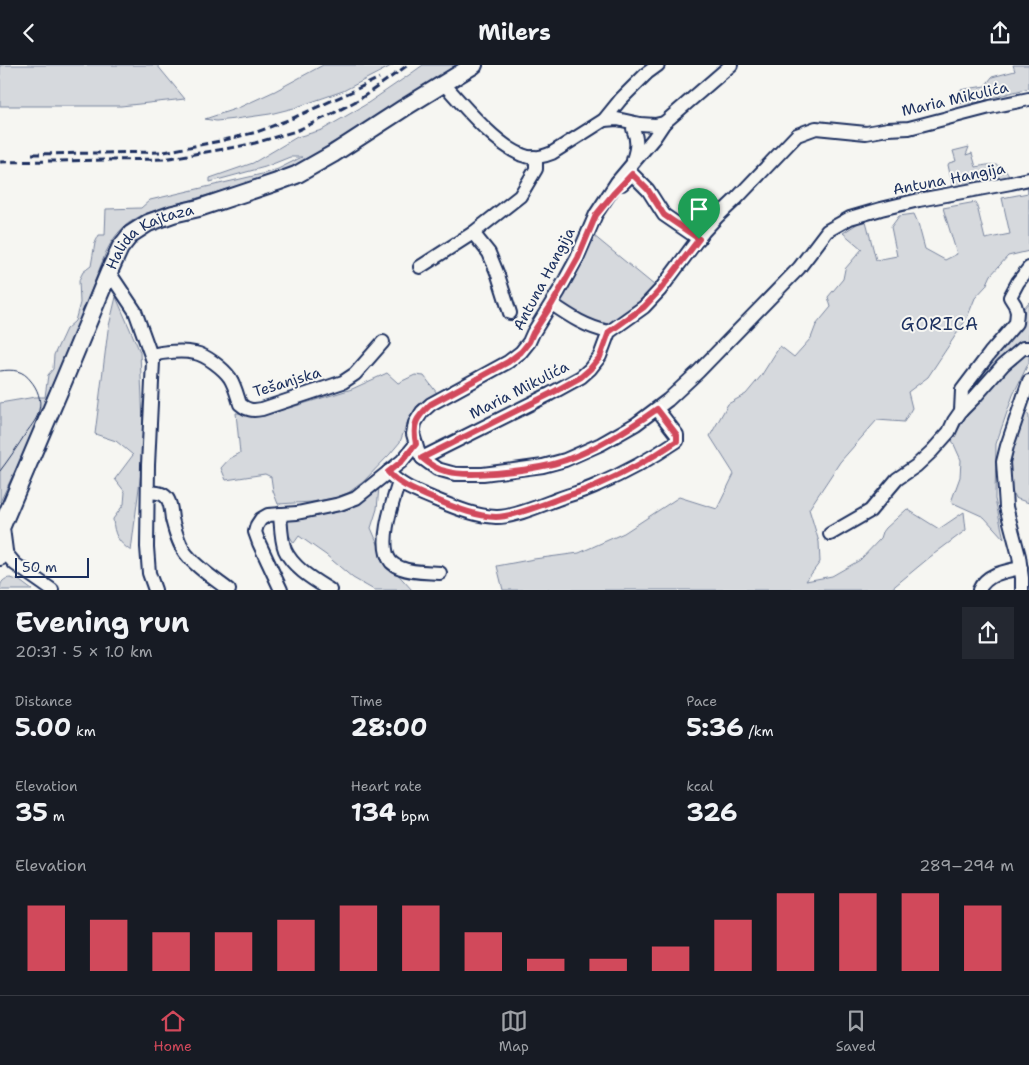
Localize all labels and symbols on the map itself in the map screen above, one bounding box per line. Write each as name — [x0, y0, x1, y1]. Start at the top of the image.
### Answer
street label: Maria Mikulića — [900, 77, 1011, 121]
street label: Antuna Hangija — [891, 158, 1007, 200]
pin — [678, 188, 720, 239]
street label: Halida Kajtaza — [101, 199, 196, 273]
street label: Antuna Hangija — [508, 223, 580, 334]
district label: GORICA — [901, 312, 979, 336]
street label: Maria Mikulića — [466, 356, 573, 424]
street label: Tešanjska — [251, 362, 324, 402]
scale bar — [15, 555, 89, 578]

